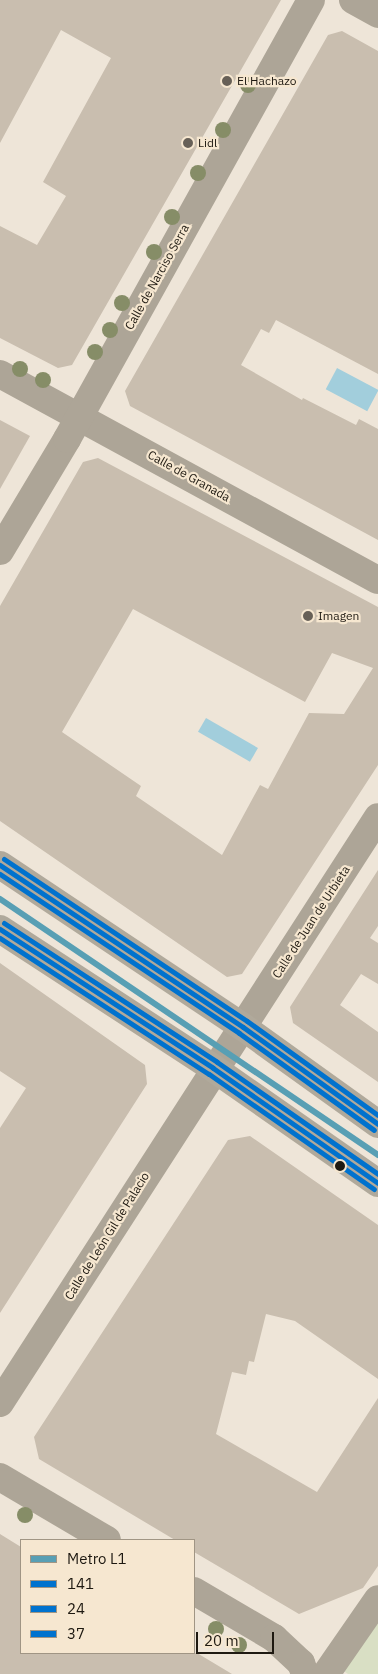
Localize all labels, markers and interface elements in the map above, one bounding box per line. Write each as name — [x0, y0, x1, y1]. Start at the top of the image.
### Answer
place label: El Hachazo — [237, 74, 296, 88]
marker: El Hachazo — [221, 75, 233, 87]
place label: Lidl — [198, 136, 217, 150]
marker: Lidl — [182, 137, 194, 149]
street label: Calle de Narciso Serra — [122, 222, 192, 332]
street label: Calle de Granada — [145, 447, 233, 505]
place label: Imagen — [318, 609, 359, 623]
marker: Imagen — [302, 610, 314, 622]
street label: Calle de Juan de Urbieta — [269, 863, 353, 981]
unlabelled marker — [335, 1161, 345, 1171]
street label: Calle de León Gil de Palacio — [62, 1170, 152, 1302]
legend — [20, 1539, 195, 1654]
text: Metro L1 — [67, 1549, 127, 1568]
text: 141 — [67, 1574, 94, 1593]
text: 24 — [67, 1599, 85, 1618]
scale bar — [198, 1622, 276, 1654]
text: 37 — [67, 1624, 85, 1643]
text: 20 m — [204, 1631, 239, 1650]

